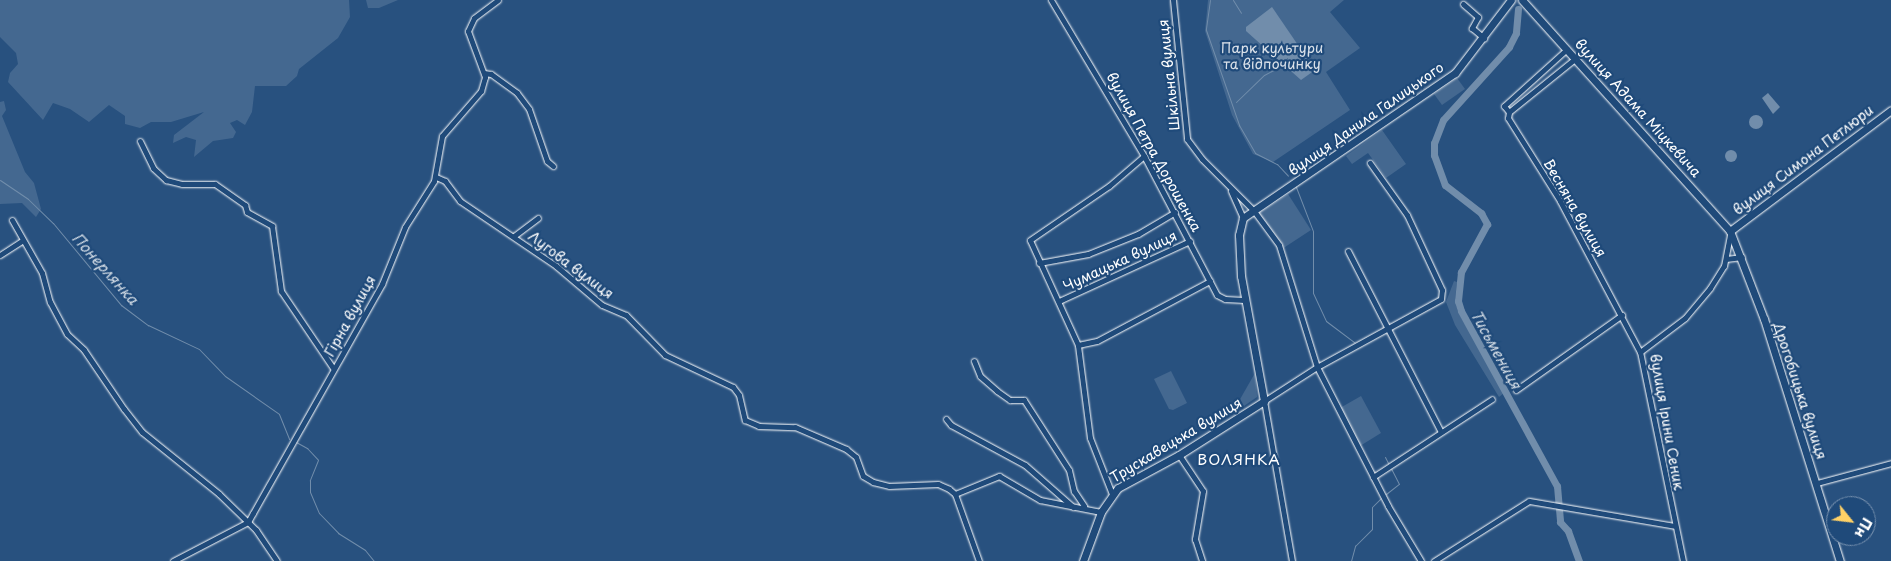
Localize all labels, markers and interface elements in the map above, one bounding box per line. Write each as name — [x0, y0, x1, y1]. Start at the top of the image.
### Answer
street label: Шкільна вулиця — [1155, 18, 1183, 132]
street label: вулиця Адама Міцкевича — [1571, 35, 1705, 181]
park label: Парк культури та відпочинку — [1221, 40, 1323, 72]
street label: вулиця Данила Галицького — [1285, 59, 1447, 179]
street label: вулиця Петра Дорошенка — [1103, 69, 1205, 235]
street label: вулиця Симона Петлюри — [1729, 101, 1877, 219]
street label: Весняна вулиця — [1540, 156, 1610, 260]
street label: Лугова вулиця — [525, 227, 617, 303]
street label: Чумацька вулиця — [1060, 227, 1180, 295]
water label: Понерлянка — [69, 228, 143, 308]
street label: Гірна вулиця — [321, 272, 379, 360]
water label: Тисьмениця — [1468, 306, 1526, 392]
street label: Дрогобицька вулиця — [1770, 320, 1830, 462]
street label: вулиця Ірини Сеник — [1647, 352, 1687, 492]
street label: Трускавецька вулиця — [1107, 394, 1245, 486]
district label: ВОЛЯНКА — [1196, 450, 1282, 468]
north arrow — [1826, 496, 1876, 546]
text: Пн — [1850, 514, 1878, 542]

